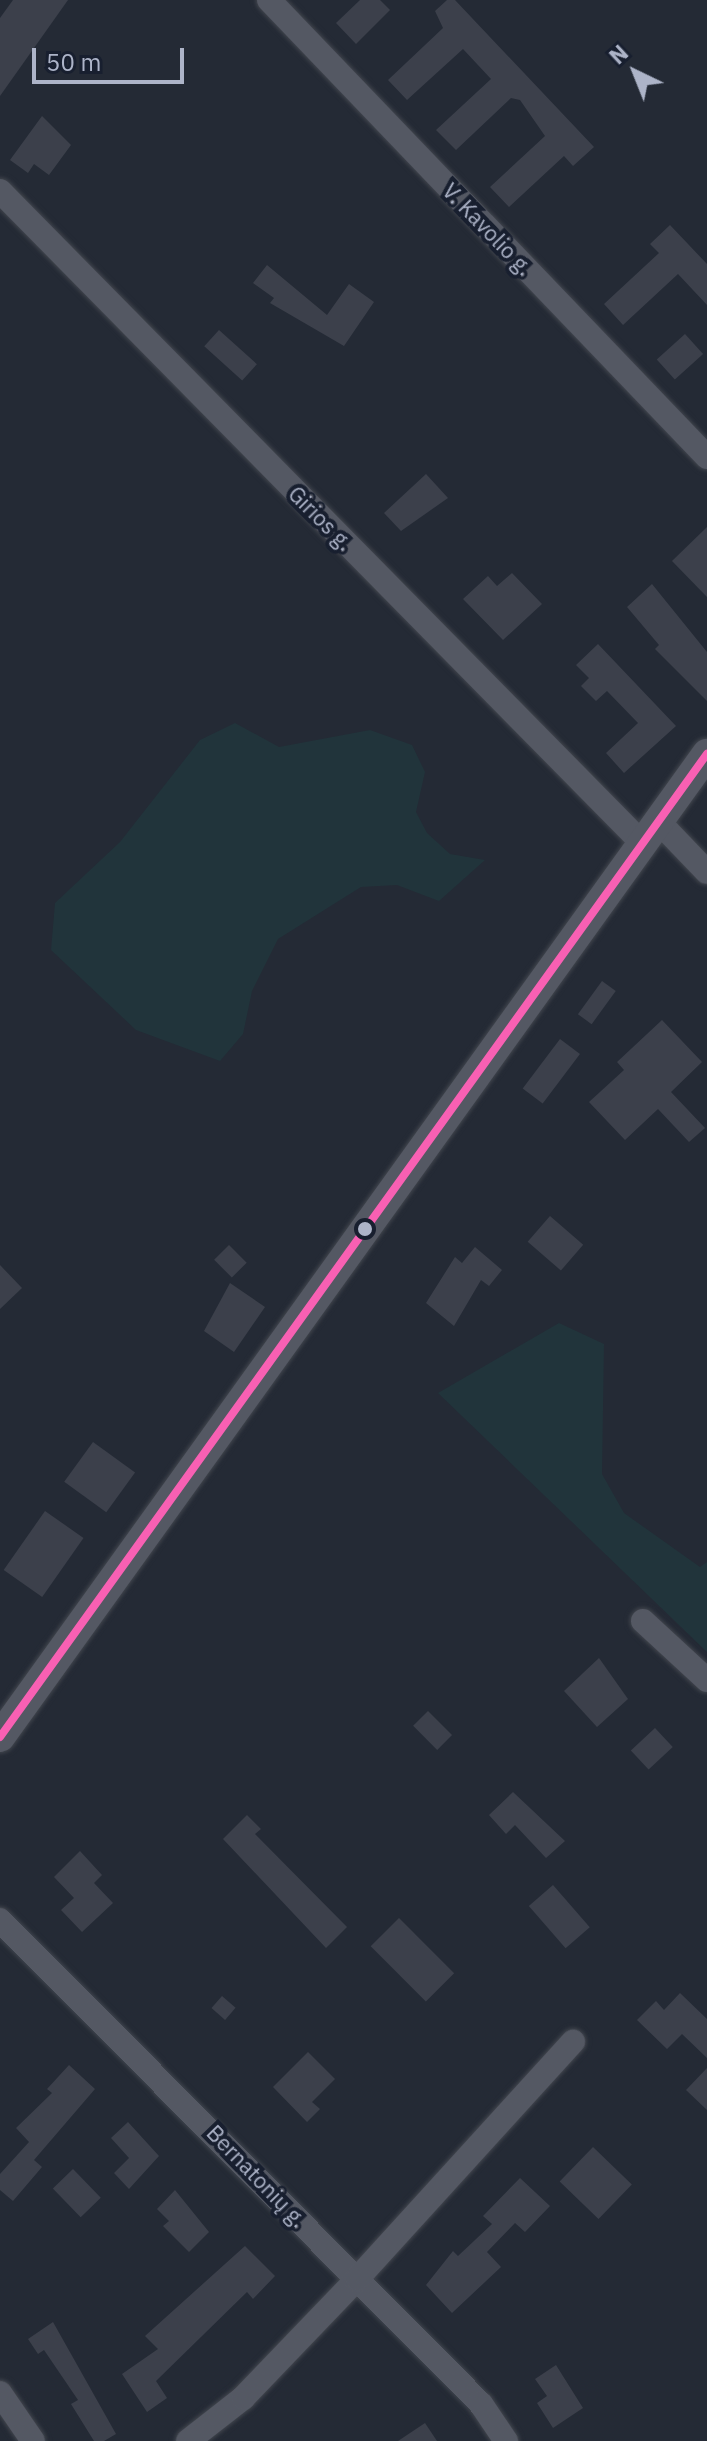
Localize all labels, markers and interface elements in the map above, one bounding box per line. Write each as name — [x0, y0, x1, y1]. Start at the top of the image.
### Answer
scale bar — [36, 32, 188, 82]
north arrow — [595, 32, 675, 112]
text: N — [603, 38, 634, 70]
text: 50 m — [46, 46, 101, 78]
street label: V. Kavolio g. — [437, 177, 539, 281]
street label: Girios g. — [283, 480, 359, 556]
unlabelled marker — [357, 1221, 373, 1237]
street label: Bernatonių g. — [202, 2119, 312, 2233]

